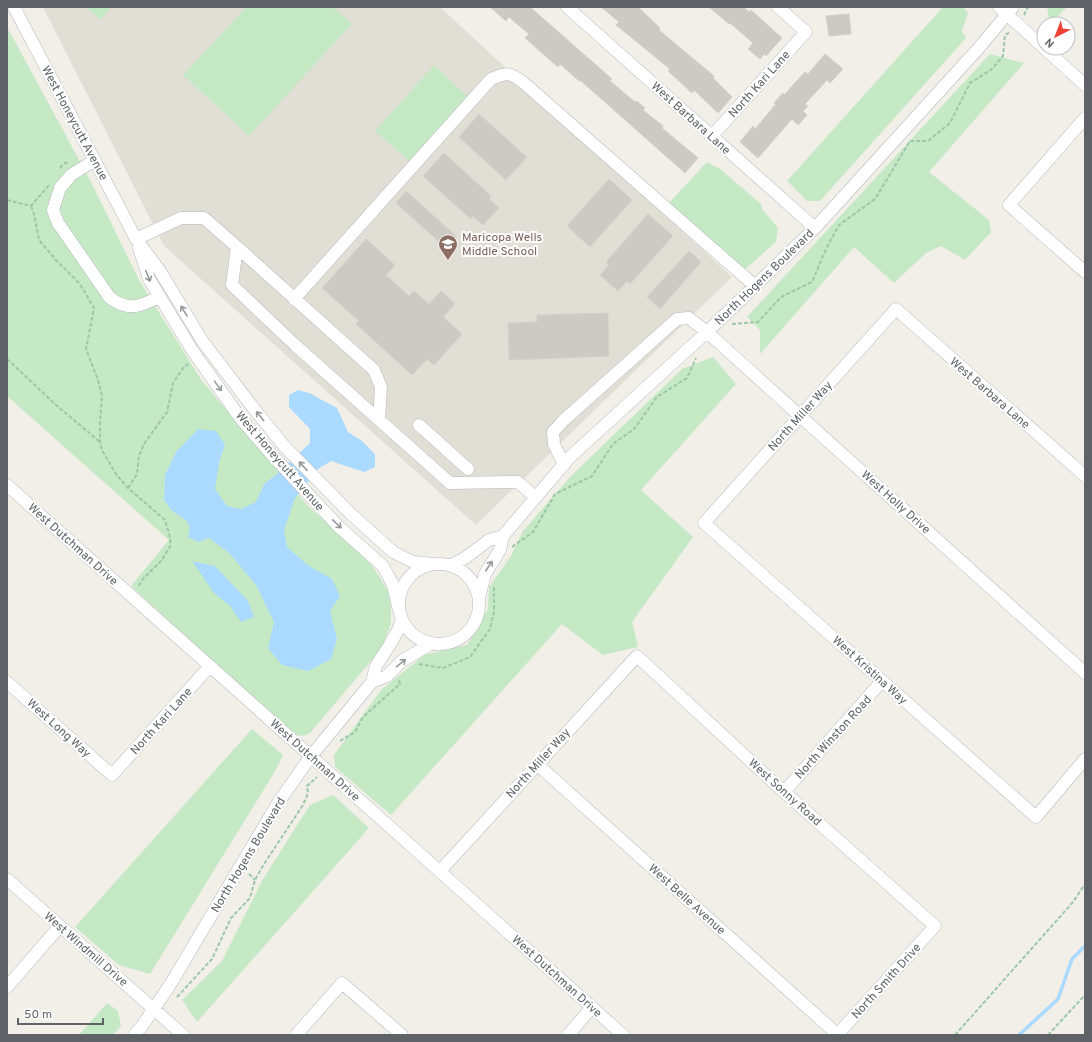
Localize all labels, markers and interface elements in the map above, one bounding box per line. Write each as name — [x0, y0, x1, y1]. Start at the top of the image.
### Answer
north arrow — [1036, 16, 1076, 56]
text: N — [1042, 35, 1058, 51]
street label: North Kari Lane — [725, 48, 794, 122]
street label: West Honeycutt Avenue — [37, 63, 111, 184]
street label: West Barbara Lane — [647, 79, 733, 159]
street label: North Hogens Boulevard — [712, 226, 818, 329]
place label: Maricopa Wells Middle School — [462, 230, 542, 260]
school or university icon: Maricopa Wells Middle School — [437, 233, 459, 261]
one-way arrow — [145, 270, 153, 282]
one-way arrow — [180, 305, 188, 317]
street label: West Barbara Lane — [946, 354, 1033, 433]
street label: North Miller Way — [765, 378, 837, 455]
one-way arrow — [213, 380, 222, 391]
street label: West Honeycutt Avenue — [231, 408, 327, 515]
one-way arrow — [256, 411, 264, 422]
one-way arrow — [298, 461, 308, 471]
street label: West Holly Drive — [857, 467, 933, 538]
street label: West Dutchman Drive — [24, 500, 121, 590]
one-way arrow — [332, 519, 342, 529]
one-way arrow — [485, 561, 494, 572]
street label: West Kristina Way — [828, 633, 910, 709]
one-way arrow — [396, 658, 407, 667]
street label: North Kari Lane — [127, 685, 196, 759]
street label: North Winston Road — [792, 692, 876, 783]
street label: West Long Way — [23, 696, 94, 762]
street label: West Dutchman Drive — [266, 716, 363, 806]
street label: North Miller Way — [503, 725, 575, 802]
street label: West Sonny Road — [744, 756, 824, 830]
street label: North Hogens Boulevard — [208, 795, 290, 916]
street label: West Belle Avenue — [644, 861, 728, 939]
street label: West Windmill Drive — [40, 909, 131, 991]
street label: West Dutchman Drive — [508, 932, 605, 1022]
street label: North Smith Drive — [848, 940, 925, 1023]
scale bar — [18, 1000, 103, 1026]
text: 50 m — [24, 1007, 52, 1023]

